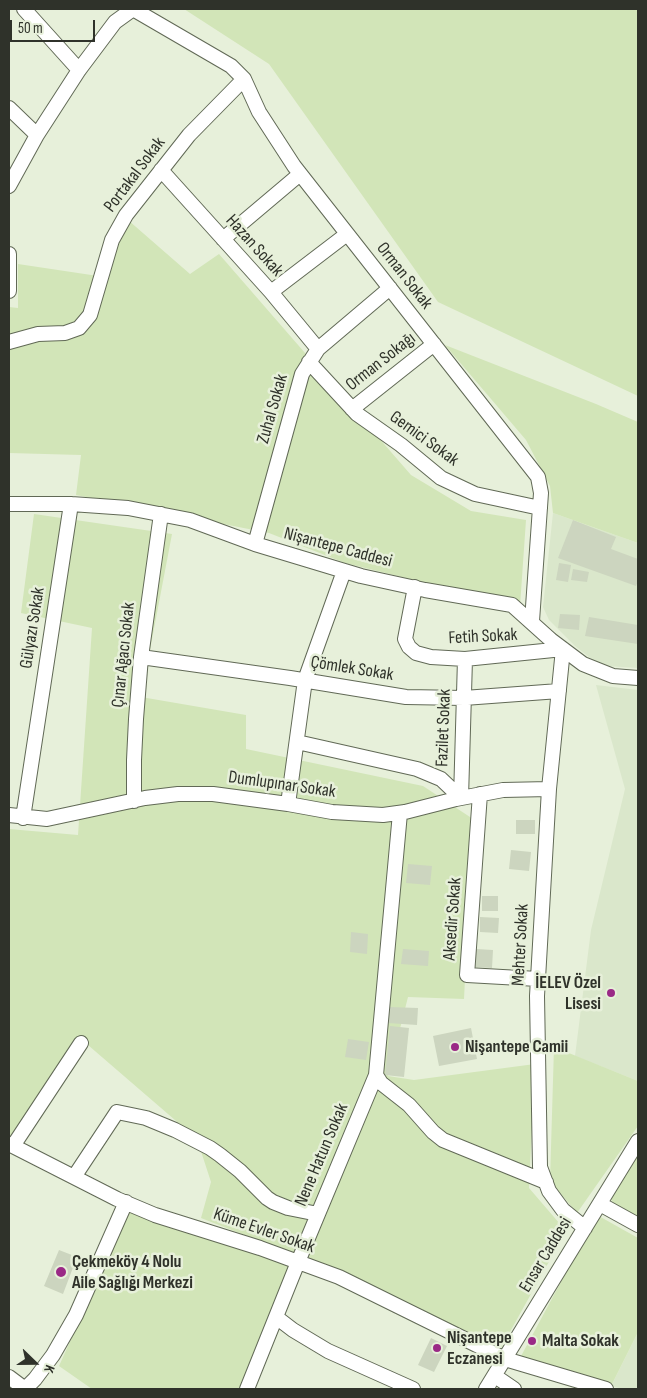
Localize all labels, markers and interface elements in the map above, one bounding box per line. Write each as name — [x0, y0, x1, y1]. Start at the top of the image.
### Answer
scale bar — [12, 10, 98, 42]
text: 50 m — [18, 19, 43, 38]
street label: Portakal Sokak — [100, 133, 170, 217]
street label: Hazan Sokak — [221, 211, 287, 281]
street label: Orman Sokak — [371, 238, 437, 314]
street label: Orman Sokağı — [342, 328, 420, 396]
street label: Zuhal Sokak — [253, 372, 293, 446]
street label: Gemici Sokak — [385, 407, 463, 471]
street label: Nişantepe Caddesi — [281, 523, 395, 573]
street label: Gülyazı Sokak — [16, 586, 50, 670]
street label: Çınar Ağacı Sokak — [108, 601, 140, 709]
street label: Fetih Sokak — [448, 624, 518, 650]
street label: Çömlek Sokak — [309, 652, 395, 686]
street label: Fazilet Sokak — [432, 689, 456, 767]
street label: Dumlupınar Sokak — [227, 767, 337, 803]
street label: Aksedir Sokak — [439, 877, 467, 961]
street label: Mehter Sokak — [508, 903, 534, 987]
place label: İELEV Özel Lisesi — [535, 972, 601, 1014]
marker: İELEV Özel Lisesi — [605, 987, 617, 999]
place label: Nişantepe Camii — [465, 1036, 568, 1058]
marker: Nişantepe Camii — [449, 1041, 461, 1053]
street label: Nene Hatun Sokak — [291, 1100, 353, 1210]
street label: Küme Evler Sokak — [210, 1204, 318, 1258]
street label: Ensar Caddesi — [515, 1213, 577, 1297]
place label: Çekmeköy 4 Nolu Aile Sağlığı Merkezi — [72, 1251, 193, 1294]
marker: Çekmeköy 4 Nolu Aile Sağlığı Merkezi — [54, 1265, 68, 1279]
place label: Nişantepe Eczanesi — [447, 1327, 512, 1370]
place label: Malta Sokak — [542, 1330, 619, 1352]
marker: Malta Sokak — [526, 1335, 538, 1347]
north arrow — [10, 1338, 60, 1388]
marker: Nişantepe Eczanesi — [431, 1342, 443, 1354]
text: K — [40, 1362, 59, 1375]

